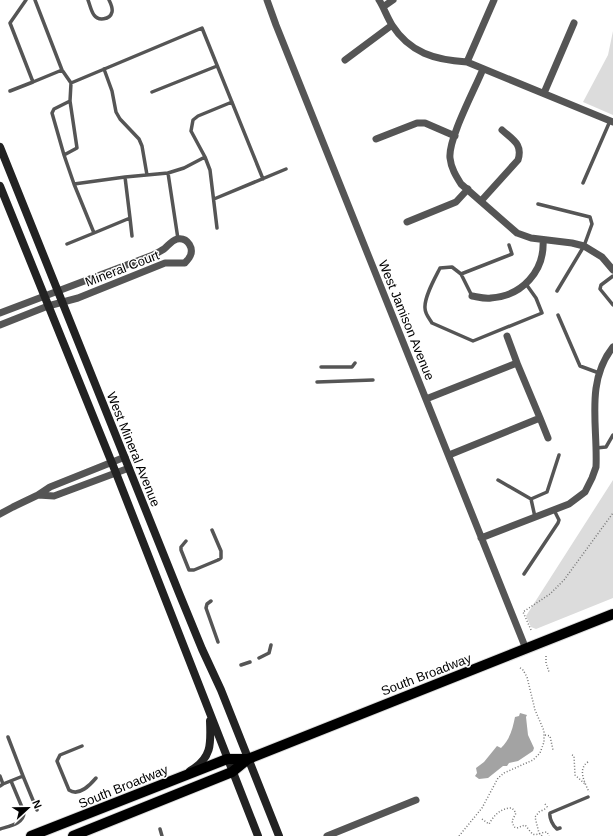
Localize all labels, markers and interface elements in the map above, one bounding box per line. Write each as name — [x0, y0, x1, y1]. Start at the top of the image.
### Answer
street label: Mineral Court — [83, 247, 162, 289]
street label: West Jamison Avenue — [376, 258, 437, 382]
street label: West Mineral Avenue — [104, 390, 163, 509]
street label: South Broadway — [379, 650, 474, 699]
street label: South Broadway — [76, 761, 171, 811]
north arrow — [8, 788, 48, 828]
text: N — [30, 798, 44, 810]

